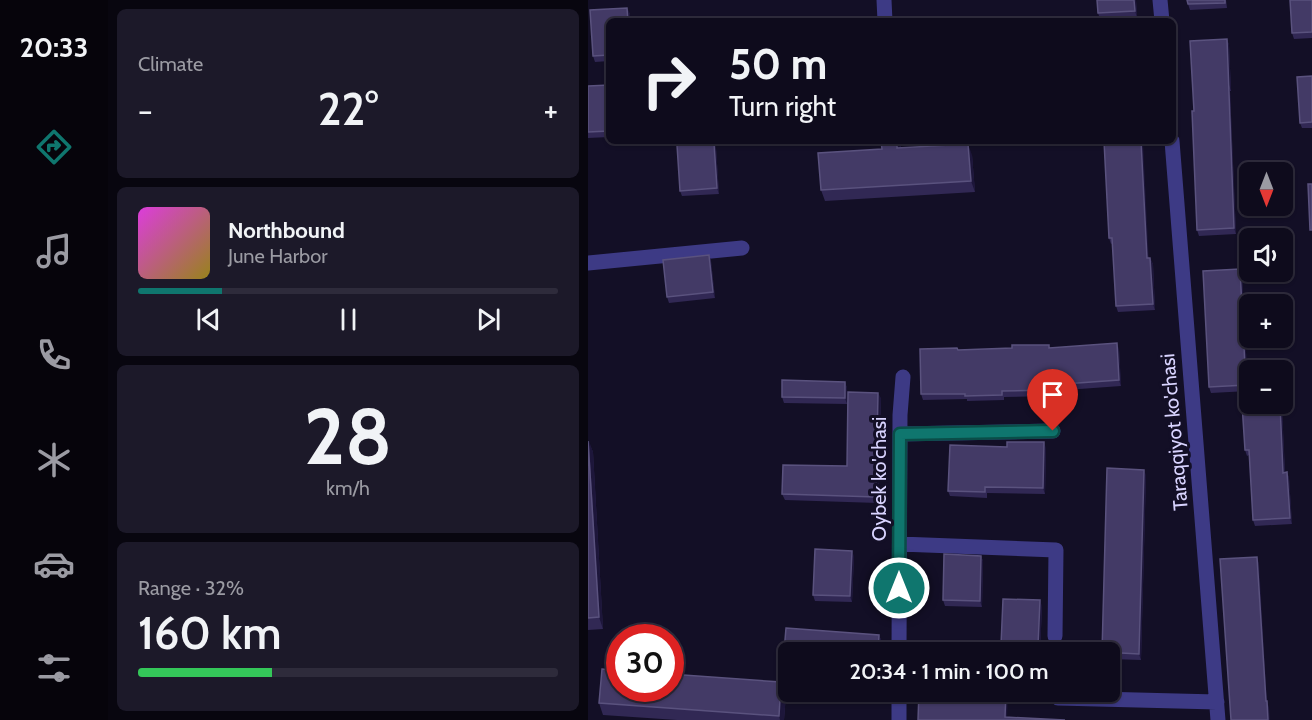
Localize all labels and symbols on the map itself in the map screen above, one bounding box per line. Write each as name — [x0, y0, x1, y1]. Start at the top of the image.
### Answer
north arrow — [1239, 162, 1293, 216]
street label: Taraqqiyot ko'chasi — [1155, 352, 1193, 512]
pin — [1027, 369, 1078, 431]
street label: Oybek ko'chasi — [867, 417, 891, 541]
position arrow — [867, 556, 931, 620]
speed limit sign: 30 — [606, 624, 684, 702]

